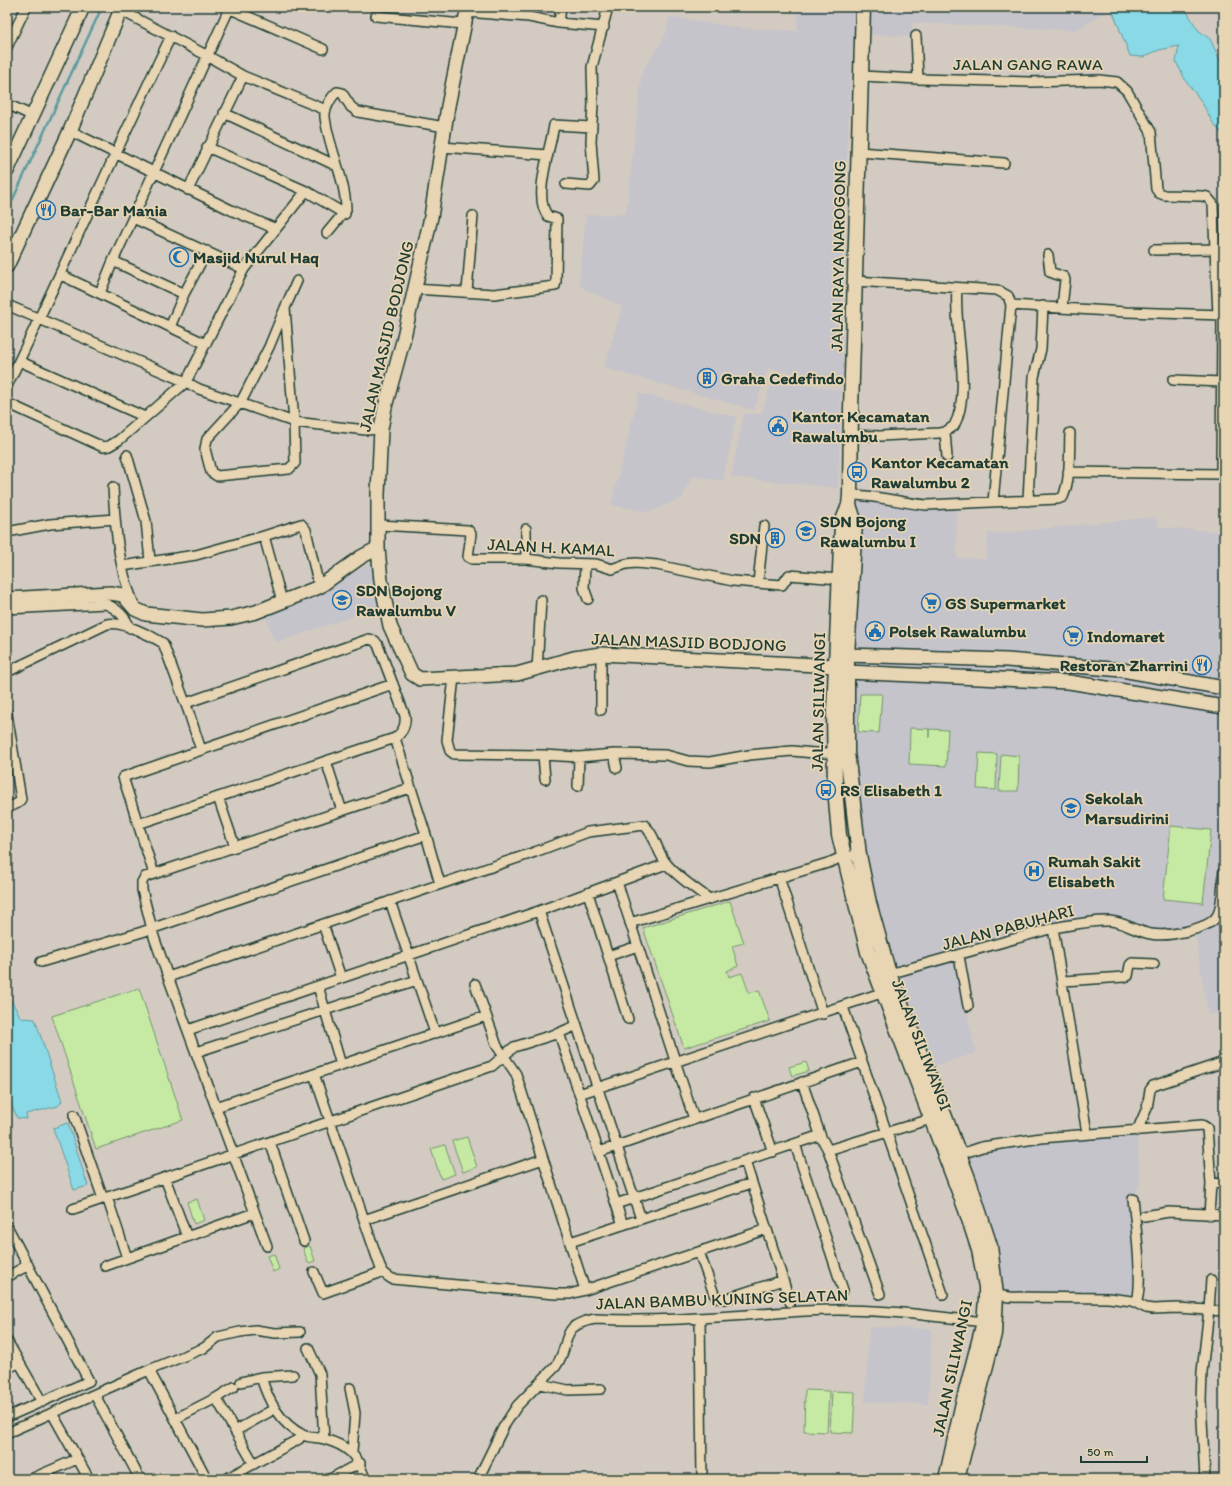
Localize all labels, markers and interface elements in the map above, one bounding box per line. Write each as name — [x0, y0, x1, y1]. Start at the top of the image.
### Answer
street label: JALAN GANG RAWA — [953, 54, 1103, 74]
street label: JALAN RAYA NAROGONG — [826, 160, 850, 352]
restaurant icon: Bar-Bar Mania — [35, 199, 57, 221]
place label: Bar-Bar Mania — [60, 200, 168, 220]
street label: JALAN MASJID BODJONG — [354, 239, 418, 433]
mosque icon: Masjid Nurul Haq — [168, 246, 190, 268]
place label: Masjid Nurul Haq — [193, 247, 319, 268]
building icon: Graha Cedefindo — [696, 367, 718, 389]
place label: Graha Cedefindo — [721, 368, 844, 388]
place label: Kantor Kecamatan Rawalumbu — [792, 406, 930, 446]
public building icon: Kantor Kecamatan Rawalumbu — [767, 415, 789, 437]
place label: Kantor Kecamatan Rawalumbu 2 — [871, 452, 1009, 492]
bus stop icon: Kantor Kecamatan Rawalumbu 2 — [846, 461, 868, 483]
place label: SDN Bojong Rawalumbu I — [820, 511, 916, 551]
school or university icon: SDN Bojong Rawalumbu I — [795, 520, 817, 542]
building icon: SDN — [764, 527, 786, 549]
place label: SDN — [729, 528, 761, 548]
street label: JALAN H. KAMAL — [487, 534, 616, 560]
place label: SDN Bojong Rawalumbu V — [356, 580, 457, 620]
school or university icon: SDN Bojong Rawalumbu V — [331, 589, 353, 611]
supermarket icon: GS Supermarket — [920, 592, 942, 614]
place label: GS Supermarket — [945, 593, 1066, 614]
public building icon: Polsek Rawalumbu — [864, 620, 886, 642]
place label: Polsek Rawalumbu — [889, 621, 1027, 641]
supermarket icon: Indomaret — [1062, 625, 1084, 647]
place label: Indomaret — [1087, 626, 1165, 646]
street label: JALAN MASJID BODJONG — [591, 629, 787, 655]
street label: JALAN SILIWANGI — [807, 632, 829, 772]
restaurant icon: Restoran Zharrini — [1191, 654, 1213, 676]
place label: Restoran Zharrini — [1060, 655, 1188, 675]
bus stop icon: RS Elisabeth 1 — [815, 779, 837, 801]
place label: RS Elisabeth 1 — [840, 780, 942, 800]
place label: Sekolah Marsudirini — [1085, 788, 1169, 828]
school or university icon: Sekolah Marsudirini — [1060, 797, 1082, 819]
place label: Rumah Sakit Elisabeth — [1048, 851, 1141, 891]
hospital icon: Rumah Sakit Elisabeth — [1023, 860, 1045, 882]
street label: JALAN PABUHARI — [940, 900, 1076, 954]
street label: JALAN SILIWANGI — [888, 976, 956, 1114]
street label: JALAN BAMBU KUNING SELATAN — [595, 1285, 849, 1313]
street label: JALAN SILIWANGI — [928, 1298, 976, 1438]
scale bar — [1081, 1438, 1147, 1464]
text: 50 m — [1087, 1445, 1113, 1459]

